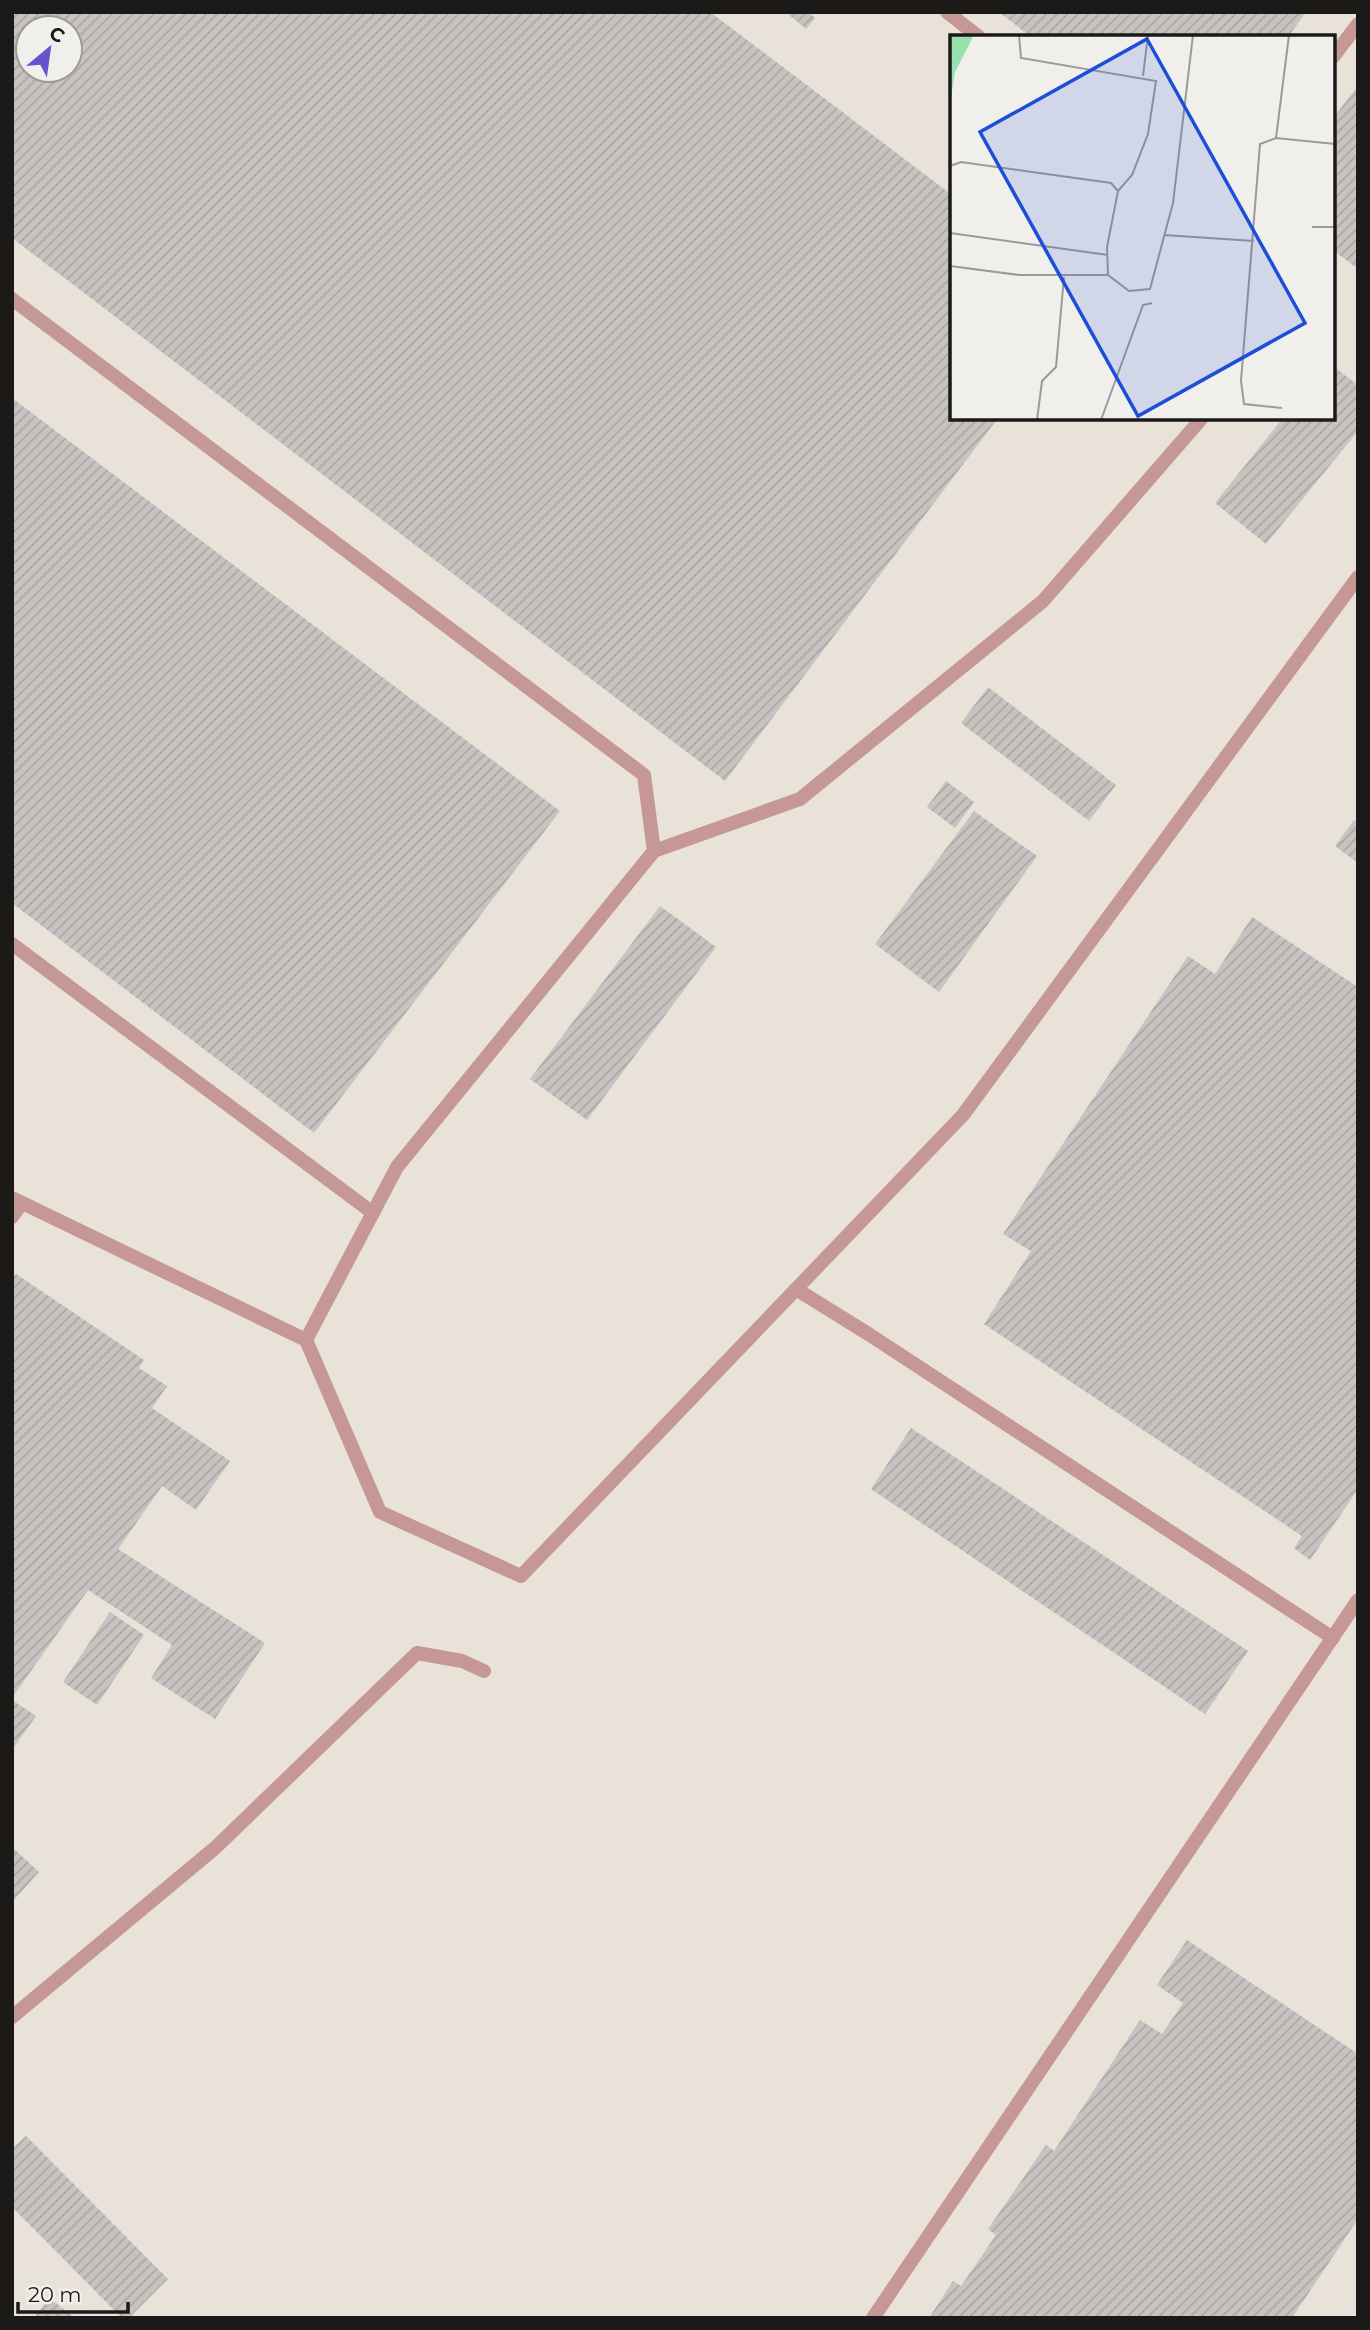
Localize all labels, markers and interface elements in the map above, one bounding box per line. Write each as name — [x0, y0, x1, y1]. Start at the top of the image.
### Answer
north arrow — [14, 14, 84, 84]
text: С — [45, 21, 69, 48]
inset map — [950, 35, 1335, 420]
scale bar — [18, 2270, 128, 2314]
text: 20 m — [28, 2282, 82, 2307]

